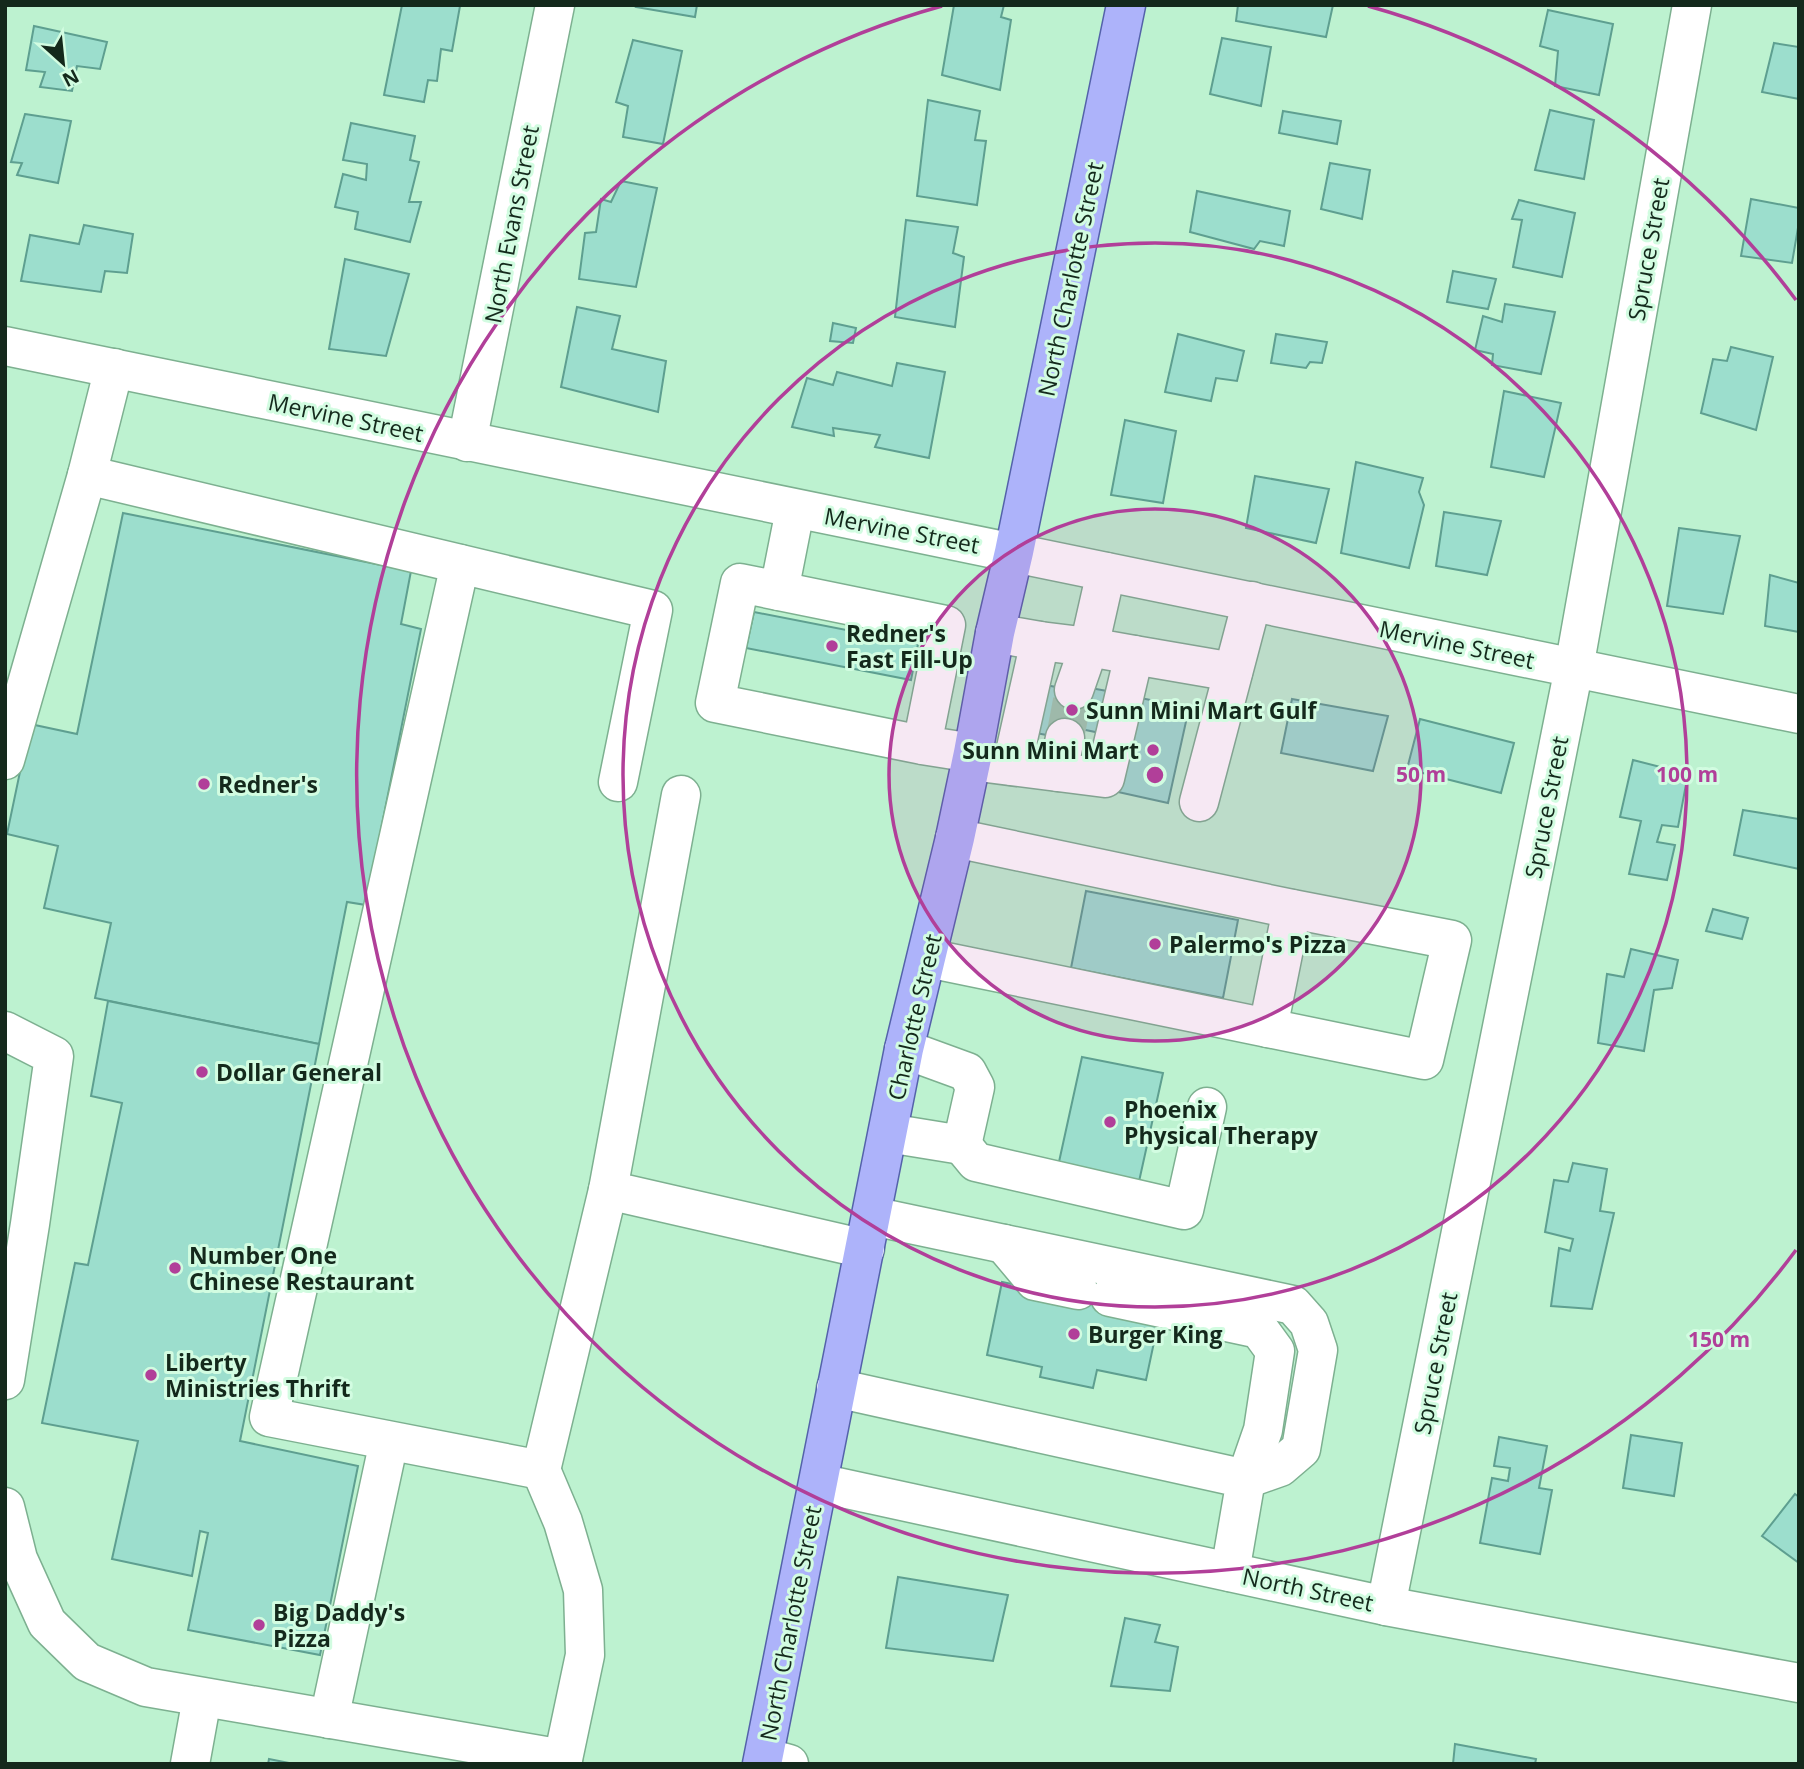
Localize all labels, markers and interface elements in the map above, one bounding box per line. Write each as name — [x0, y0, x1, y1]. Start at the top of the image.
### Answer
north arrow — [28, 28, 98, 98]
text: N — [58, 63, 84, 93]
street label: North Evans Street — [476, 122, 546, 326]
street label: North Charlotte Street — [1030, 159, 1110, 399]
street label: Spruce Street — [1620, 175, 1676, 323]
street label: Mervine Street — [266, 385, 426, 449]
street label: Mervine Street — [822, 499, 982, 561]
street label: Mervine Street — [1377, 612, 1537, 676]
place label: Redner's Fast Fill-Up — [846, 617, 973, 675]
marker: Redner's Fast Fill-Up — [824, 638, 840, 654]
place label: Sunn Mini Mart Gulf — [1086, 694, 1318, 726]
marker: Sunn Mini Mart Gulf — [1064, 702, 1080, 718]
street label: Spruce Street — [1517, 733, 1575, 881]
place label: Sunn Mini Mart — [962, 734, 1139, 766]
marker: Sunn Mini Mart — [1145, 742, 1161, 758]
text: 50 m — [1396, 760, 1446, 788]
text: 100 m — [1656, 760, 1718, 788]
centre of rings — [1143, 763, 1167, 787]
place label: Redner's — [218, 768, 318, 800]
marker: Redner's — [196, 776, 212, 792]
place label: Palermo's Pizza — [1169, 928, 1347, 960]
street label: Charlotte Street — [879, 931, 949, 1103]
marker: Palermo's Pizza — [1147, 936, 1163, 952]
place label: Dollar General — [216, 1056, 382, 1088]
marker: Dollar General — [194, 1064, 210, 1080]
place label: Phoenix Physical Therapy — [1124, 1093, 1319, 1151]
marker: Phoenix Physical Therapy — [1102, 1114, 1118, 1130]
place label: Number One Chinese Restaurant — [189, 1239, 414, 1297]
marker: Number One Chinese Restaurant — [167, 1260, 183, 1276]
street label: Spruce Street — [1406, 1289, 1464, 1437]
place label: Burger King — [1088, 1318, 1222, 1350]
text: 150 m — [1688, 1325, 1750, 1353]
marker: Burger King — [1066, 1326, 1082, 1342]
place label: Liberty Ministries Thrift — [165, 1346, 351, 1404]
marker: Liberty Ministries Thrift — [143, 1367, 159, 1383]
street label: North Charlotte Street — [752, 1503, 828, 1743]
street label: North Street — [1240, 1560, 1376, 1618]
place label: Big Daddy's Pizza — [273, 1596, 405, 1654]
marker: Big Daddy's Pizza — [251, 1617, 267, 1633]

